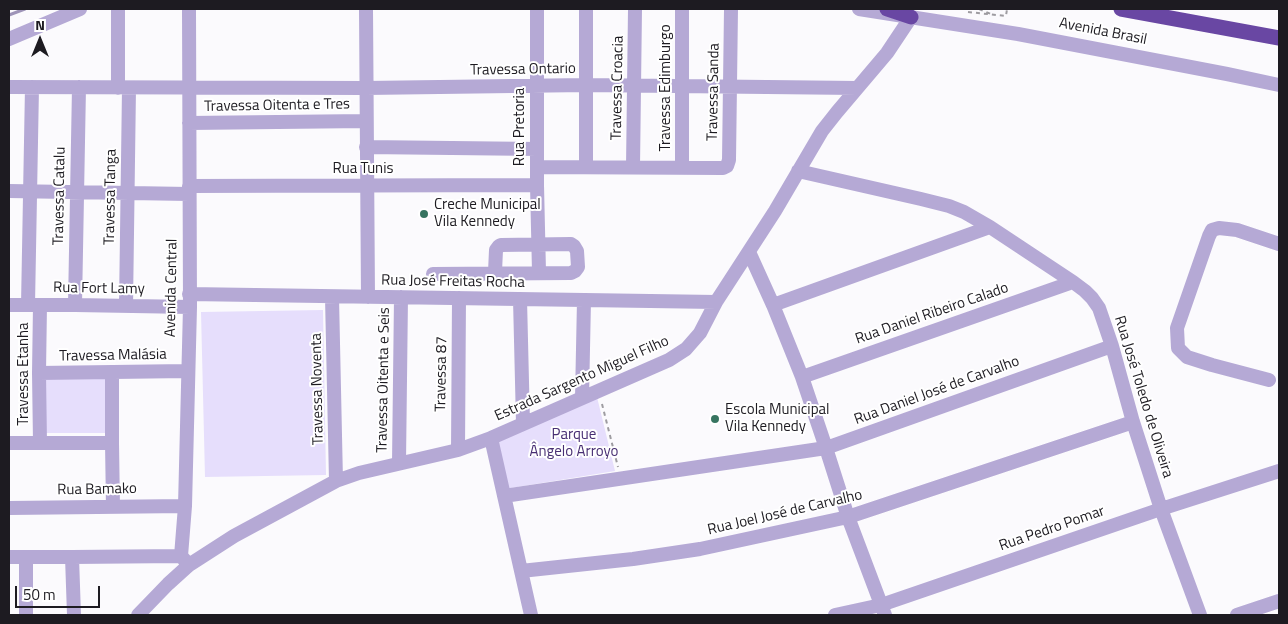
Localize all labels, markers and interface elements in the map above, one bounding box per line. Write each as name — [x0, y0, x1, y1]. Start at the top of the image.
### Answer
text: N — [35, 14, 45, 35]
north arrow — [15, 15, 65, 65]
street label: Avenida Brasil — [1058, 15, 1148, 49]
street label: Travessa Edimburgo — [657, 24, 675, 152]
street label: Travessa Croacia — [608, 36, 628, 140]
street label: Travessa Sanda — [704, 43, 724, 141]
street label: Travessa Ontario — [470, 60, 576, 80]
street label: Rua Pretoria — [511, 88, 529, 166]
street label: Travessa Oitenta e Tres — [204, 96, 350, 116]
street label: Travessa Catalu — [50, 147, 70, 245]
street label: Travessa Tanga — [101, 149, 121, 245]
street label: Rua Tunis — [333, 160, 393, 178]
place label: Creche Municipal Vila Kennedy — [434, 196, 541, 231]
marker: Creche Municipal Vila Kennedy — [418, 208, 430, 220]
street label: Avenida Central — [162, 239, 182, 337]
street label: Rua José Freitas Rocha — [381, 272, 525, 292]
street label: Rua Fort Lamy — [53, 279, 145, 299]
street label: Rua Daniel Ribeiro Calado — [853, 279, 1011, 349]
street label: Travessa Oitenta e Seis — [374, 307, 394, 453]
street label: Rua José Toledo de Oliveira — [1110, 314, 1176, 480]
street label: Travessa Etanha — [15, 322, 33, 426]
street label: Estrada Sargento Miguel Filho — [492, 332, 672, 426]
street label: Travessa Noventa — [308, 333, 328, 445]
street label: Travessa 87 — [432, 336, 452, 412]
street label: Travessa Malásia — [59, 346, 167, 366]
street label: Rua Daniel José de Carvalho — [852, 353, 1022, 429]
place label: Escola Municipal Vila Kennedy — [725, 401, 830, 436]
marker: Escola Municipal Vila Kennedy — [709, 413, 721, 425]
park label: Parque Ângelo Arroyo — [530, 426, 618, 461]
street label: Rua Bamako — [57, 480, 137, 500]
street label: Rua Joel José de Carvalho — [706, 486, 864, 540]
street label: Rua Pedro Pomar — [997, 502, 1107, 556]
scale bar — [18, 576, 102, 608]
text: 50 m — [23, 583, 56, 606]

